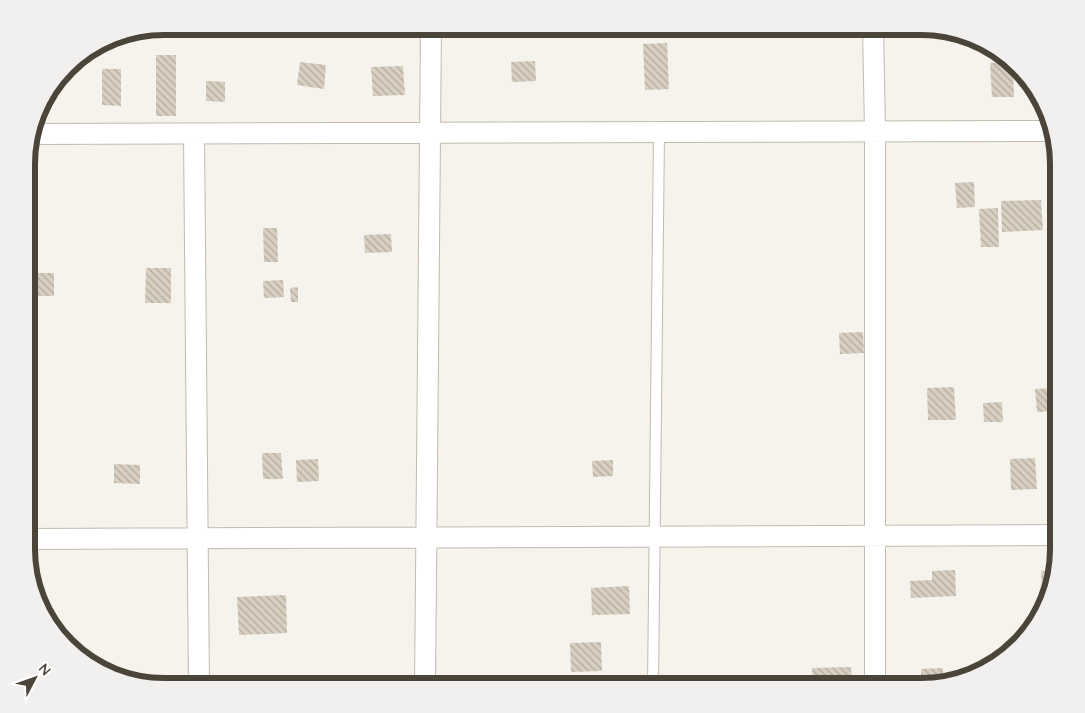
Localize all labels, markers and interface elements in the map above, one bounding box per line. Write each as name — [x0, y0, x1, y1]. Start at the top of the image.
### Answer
north arrow — [10, 653, 60, 703]
text: N — [35, 660, 55, 679]

